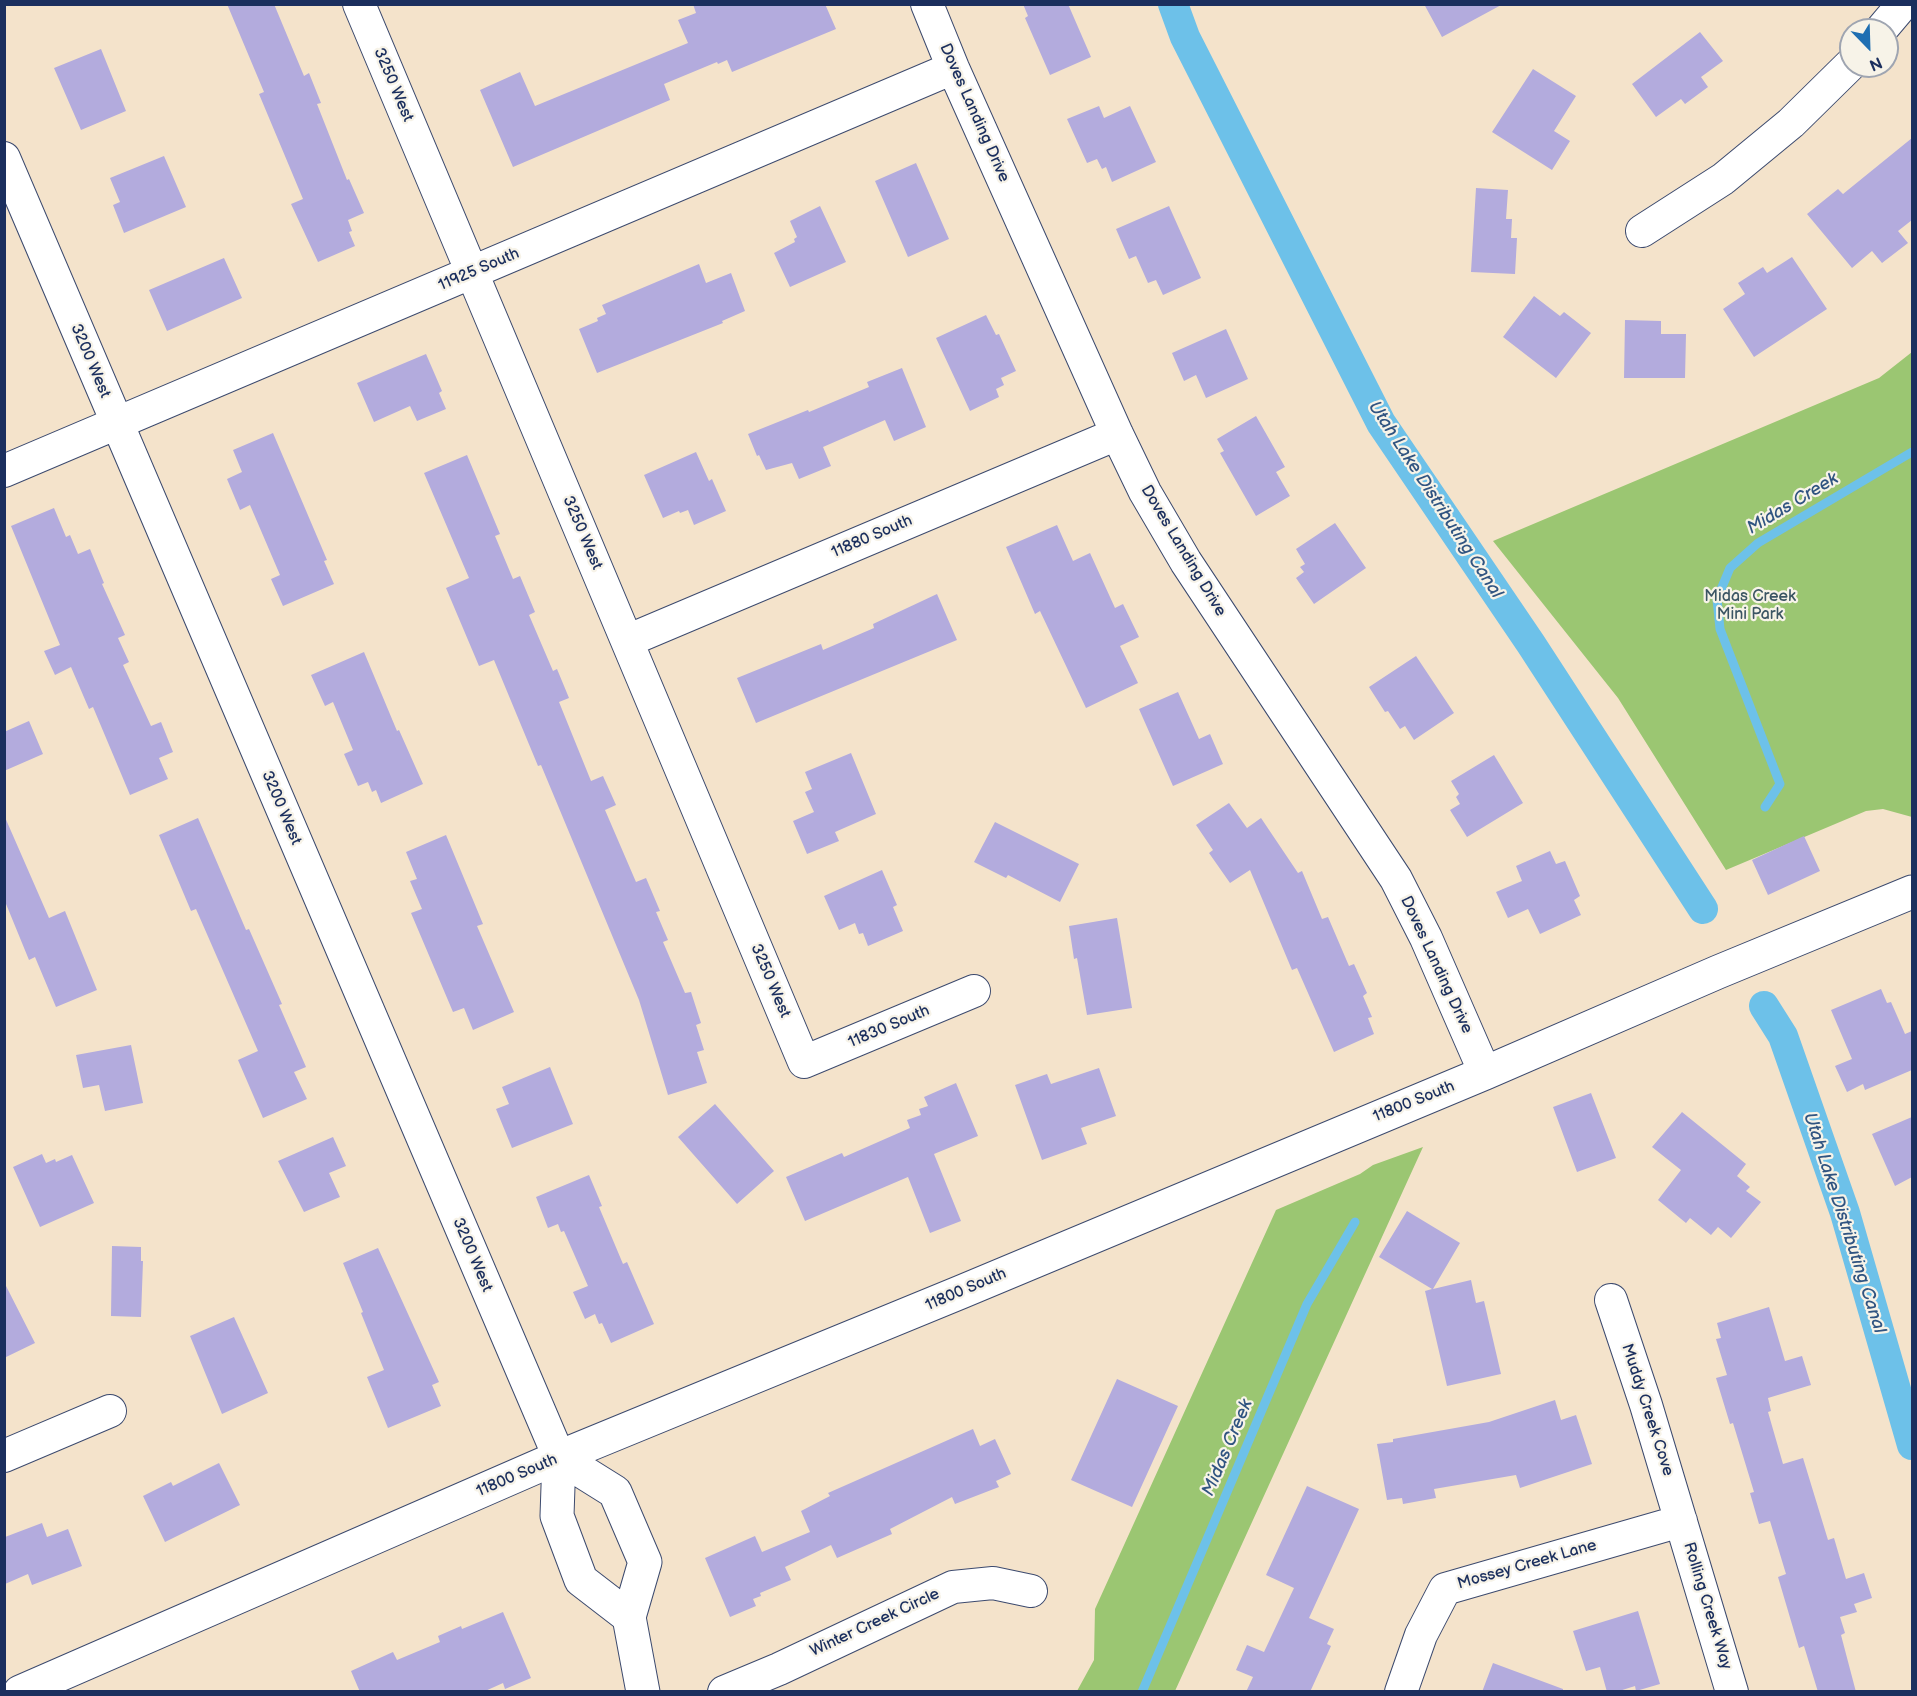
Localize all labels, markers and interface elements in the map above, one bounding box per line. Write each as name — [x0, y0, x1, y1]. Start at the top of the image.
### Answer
north arrow — [1839, 18, 1899, 78]
street label: Doves Landing Drive — [935, 41, 1013, 185]
street label: 3250 West — [369, 45, 417, 125]
text: N — [1866, 52, 1885, 74]
street label: 11925 South — [436, 244, 522, 296]
street label: 3200 West — [66, 321, 114, 401]
water label: Utah Lake Distributing Canal — [1363, 397, 1507, 603]
water label: Midas Creek — [1743, 468, 1843, 540]
street label: Doves Landing Drive — [1136, 482, 1230, 620]
street label: 3250 West — [558, 493, 606, 573]
street label: 11880 South — [829, 511, 915, 563]
park label: Midas Creek Mini Park — [1704, 587, 1796, 625]
street label: 3200 West — [257, 768, 305, 848]
street label: Doves Landing Drive — [1396, 893, 1476, 1037]
street label: 3250 West — [746, 941, 794, 1021]
street label: 11830 South — [845, 1001, 933, 1053]
street label: 11800 South — [1370, 1077, 1458, 1127]
water label: Utah Lake Distributing Canal — [1798, 1110, 1890, 1336]
street label: 3200 West — [448, 1215, 496, 1295]
street label: 11800 South — [923, 1264, 1009, 1316]
street label: Muddy Creek Cove — [1617, 1341, 1677, 1479]
water label: Midas Creek — [1198, 1397, 1258, 1499]
street label: 11800 South — [474, 1450, 560, 1502]
street label: Mossey Creek Lane — [1455, 1536, 1599, 1594]
street label: Rolling Creek Way — [1679, 1540, 1735, 1672]
street label: Winter Creek Circle — [807, 1585, 943, 1661]

